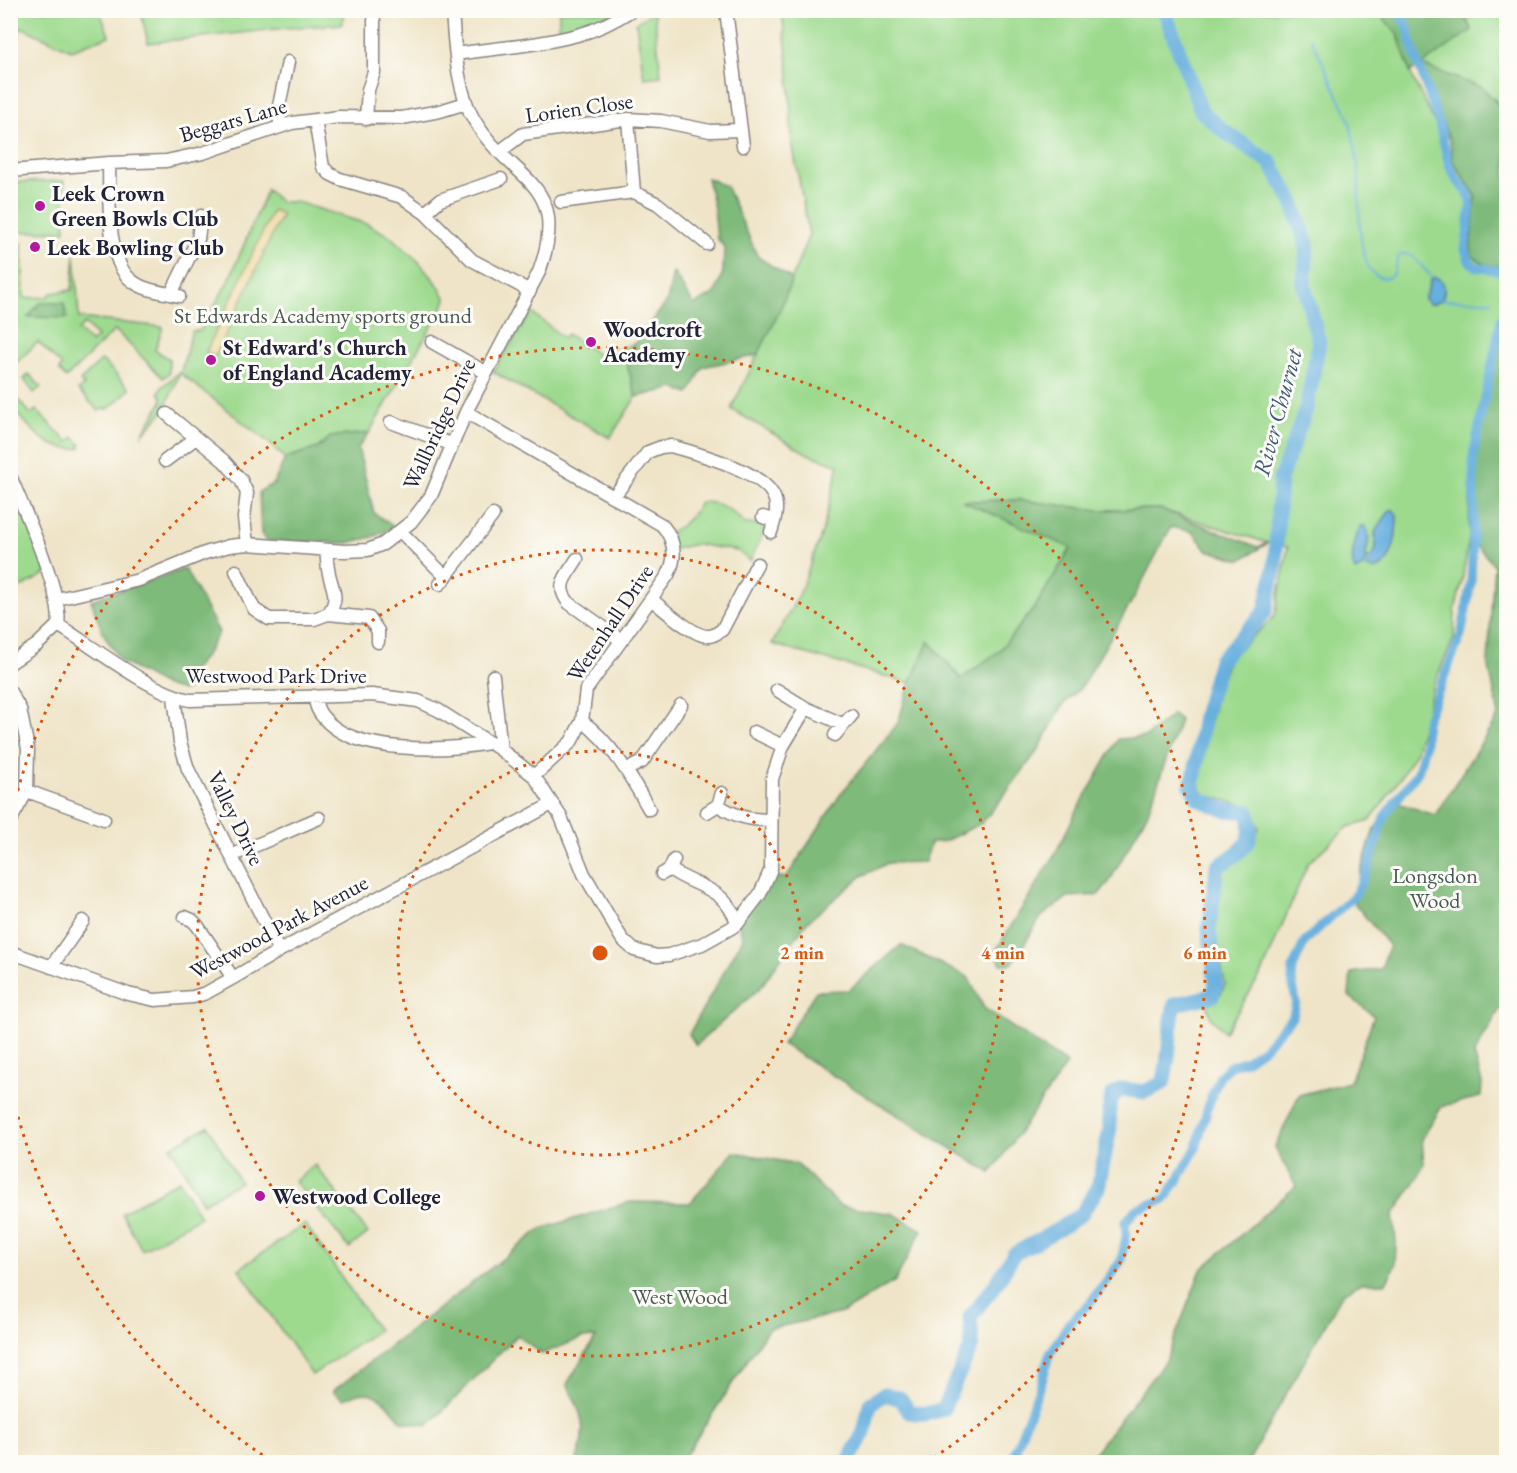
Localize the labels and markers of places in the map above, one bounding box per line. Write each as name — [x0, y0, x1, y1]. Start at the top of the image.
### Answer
place label: Leek Crown Green Bowls Club — [52, 179, 218, 233]
marker: Leek Crown Green Bowls Club — [33, 199, 47, 213]
place label: Leek Bowling Club — [47, 233, 224, 262]
marker: Leek Bowling Club — [28, 240, 42, 254]
place label: Woodcroft Academy — [602, 315, 703, 369]
place label: St Edward's Church of England Academy — [223, 333, 412, 387]
marker: Woodcroft Academy — [584, 335, 598, 349]
marker: St Edward's Church of England Academy — [204, 353, 218, 367]
centre of rings — [590, 943, 610, 963]
place label: Westwood College — [272, 1182, 441, 1211]
marker: Westwood College — [253, 1189, 267, 1203]

